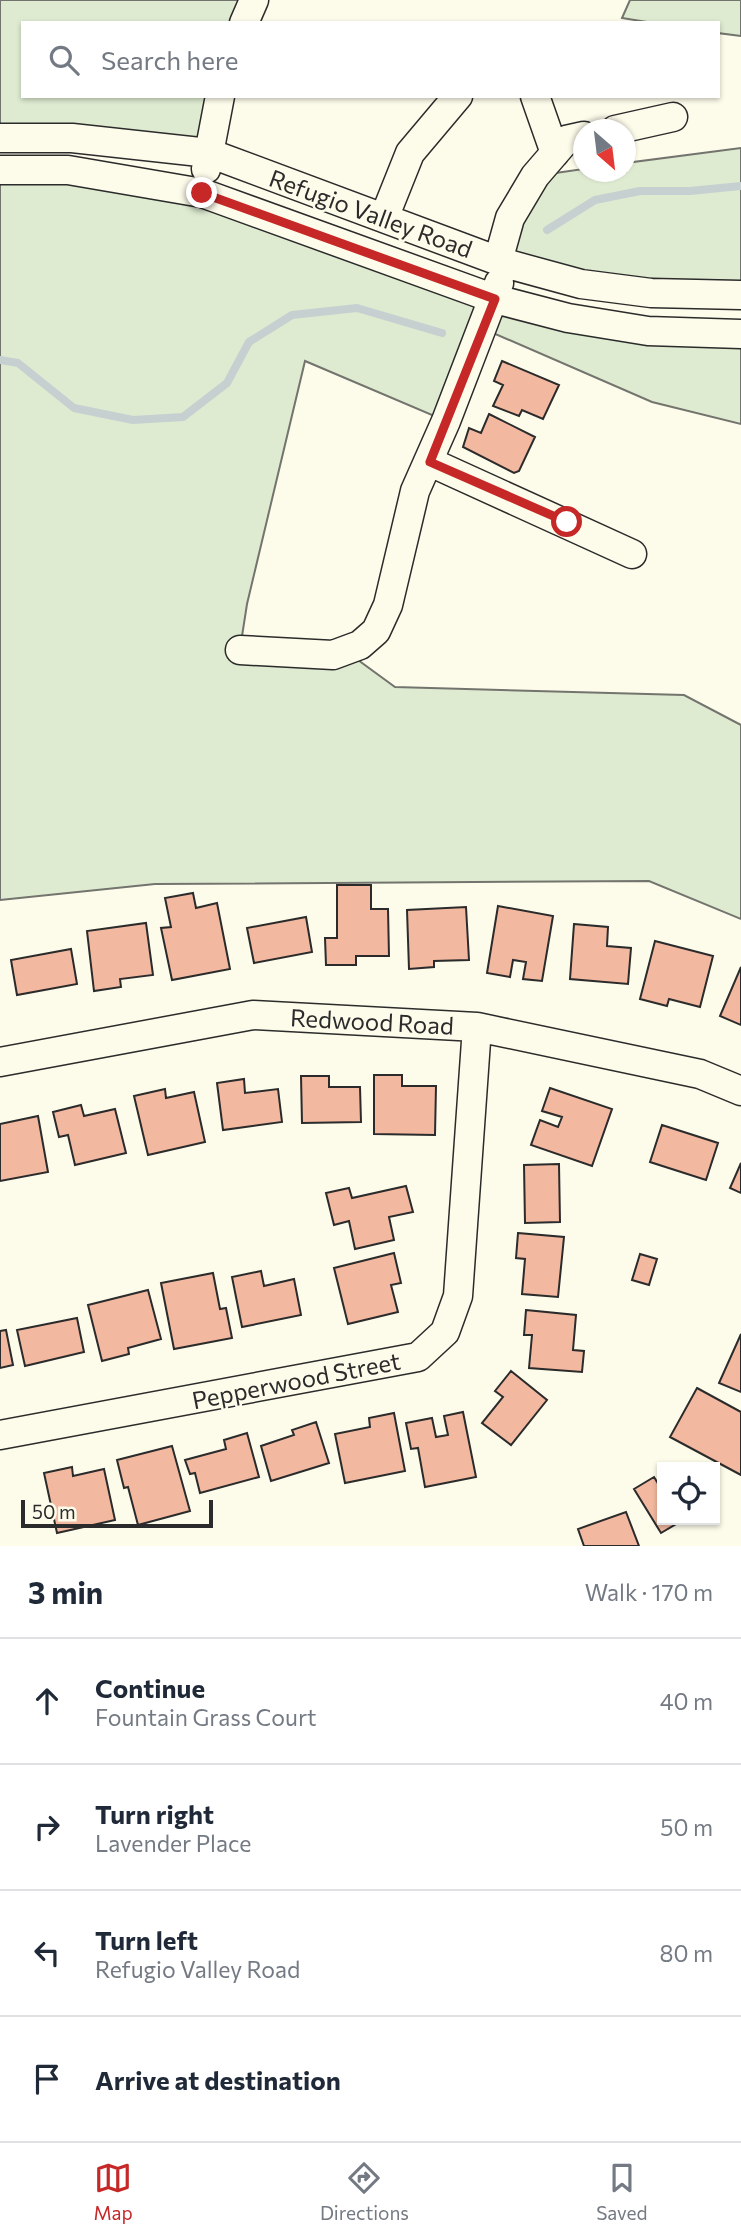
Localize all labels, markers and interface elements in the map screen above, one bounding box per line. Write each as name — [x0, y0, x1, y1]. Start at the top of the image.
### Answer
search box — [21, 21, 720, 98]
icon: search — [45, 41, 83, 79]
text: Search here — [101, 44, 239, 75]
north arrow — [573, 119, 636, 182]
street label: Refugio Valley Road — [265, 163, 477, 263]
route end — [186, 177, 217, 208]
route start — [551, 506, 582, 537]
street label: Redwood Road — [289, 1002, 455, 1040]
street label: Pepperwood Street — [189, 1346, 403, 1414]
map controls — [657, 1462, 720, 1525]
button: locate — [657, 1462, 720, 1525]
scale bar — [21, 1497, 214, 1529]
text: 50 m — [32, 1500, 76, 1523]
text: 3 min — [28, 1573, 103, 1610]
text: Walk · 170 m — [585, 1578, 713, 1606]
text: Continue — [95, 1672, 205, 1703]
icon: ahead — [28, 1682, 66, 1720]
text: 40 m — [660, 1687, 713, 1715]
text: Fountain Grass Court — [95, 1703, 317, 1731]
text: Turn right — [95, 1798, 214, 1829]
icon: right — [28, 1808, 66, 1846]
text: 50 m — [660, 1813, 713, 1841]
text: Lavender Place — [95, 1829, 251, 1857]
text: Turn left — [95, 1924, 198, 1955]
icon: left — [28, 1934, 66, 1972]
text: 80 m — [660, 1939, 713, 1967]
text: Refugio Valley Road — [95, 1955, 300, 1983]
icon: arrive — [28, 2060, 66, 2098]
text: Arrive at destination — [95, 2064, 341, 2095]
tab: Map — [94, 2159, 133, 2224]
tab: Directions — [320, 2159, 409, 2224]
tab: Saved — [596, 2159, 647, 2224]

